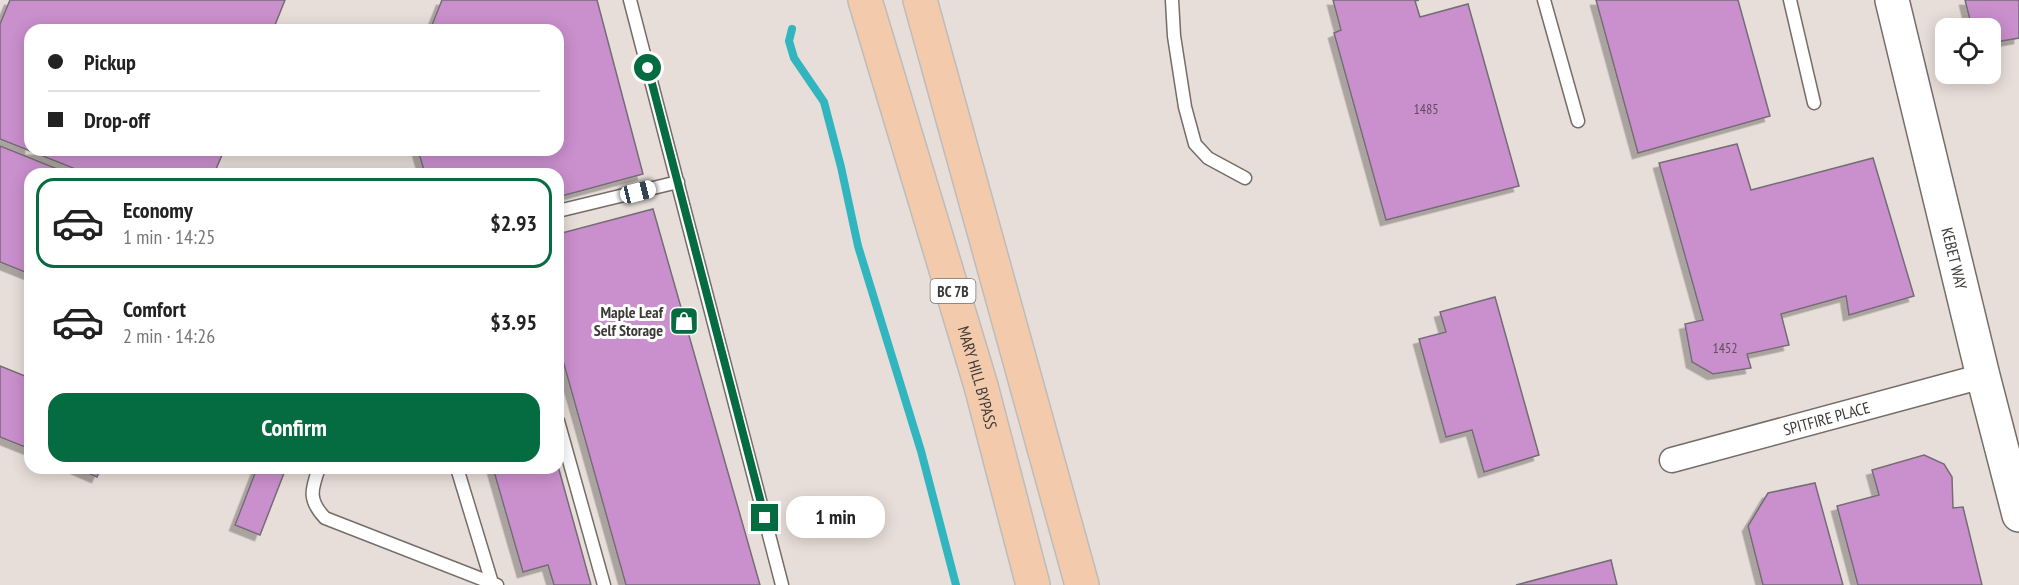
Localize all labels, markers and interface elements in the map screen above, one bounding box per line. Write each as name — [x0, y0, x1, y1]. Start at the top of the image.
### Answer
map controls — [1935, 18, 2001, 84]
button: locate — [1935, 18, 2001, 84]
text: Pickup — [84, 48, 136, 76]
route start — [634, 54, 661, 81]
house number: 1485 — [1413, 100, 1439, 118]
text: Drop-off — [84, 106, 150, 134]
car — [618, 179, 658, 205]
icon: car — [51, 196, 105, 250]
text: Economy — [123, 196, 193, 224]
text: $2.93 — [490, 209, 537, 237]
text: 1 min · 14:25 — [123, 224, 215, 250]
street label: KEBET WAY — [1937, 225, 1972, 292]
road number: BC 7B — [930, 279, 976, 303]
icon: car — [51, 295, 105, 349]
text: Comfort — [123, 295, 186, 323]
place label: Maple Leaf Self Storage — [594, 302, 664, 340]
shop icon: Maple Leaf Self Storage — [668, 305, 700, 337]
text: $3.95 — [490, 308, 537, 336]
text: 2 min · 14:26 — [123, 323, 215, 349]
street label: MARY HILL BYPASS — [954, 324, 1002, 431]
house number: 1452 — [1712, 339, 1738, 357]
button: Confirm — [48, 393, 540, 462]
street label: SPITFIRE PLACE — [1781, 397, 1872, 439]
callout: 1 min — [786, 497, 885, 539]
route end — [751, 504, 778, 531]
text: 1 min — [815, 504, 856, 530]

